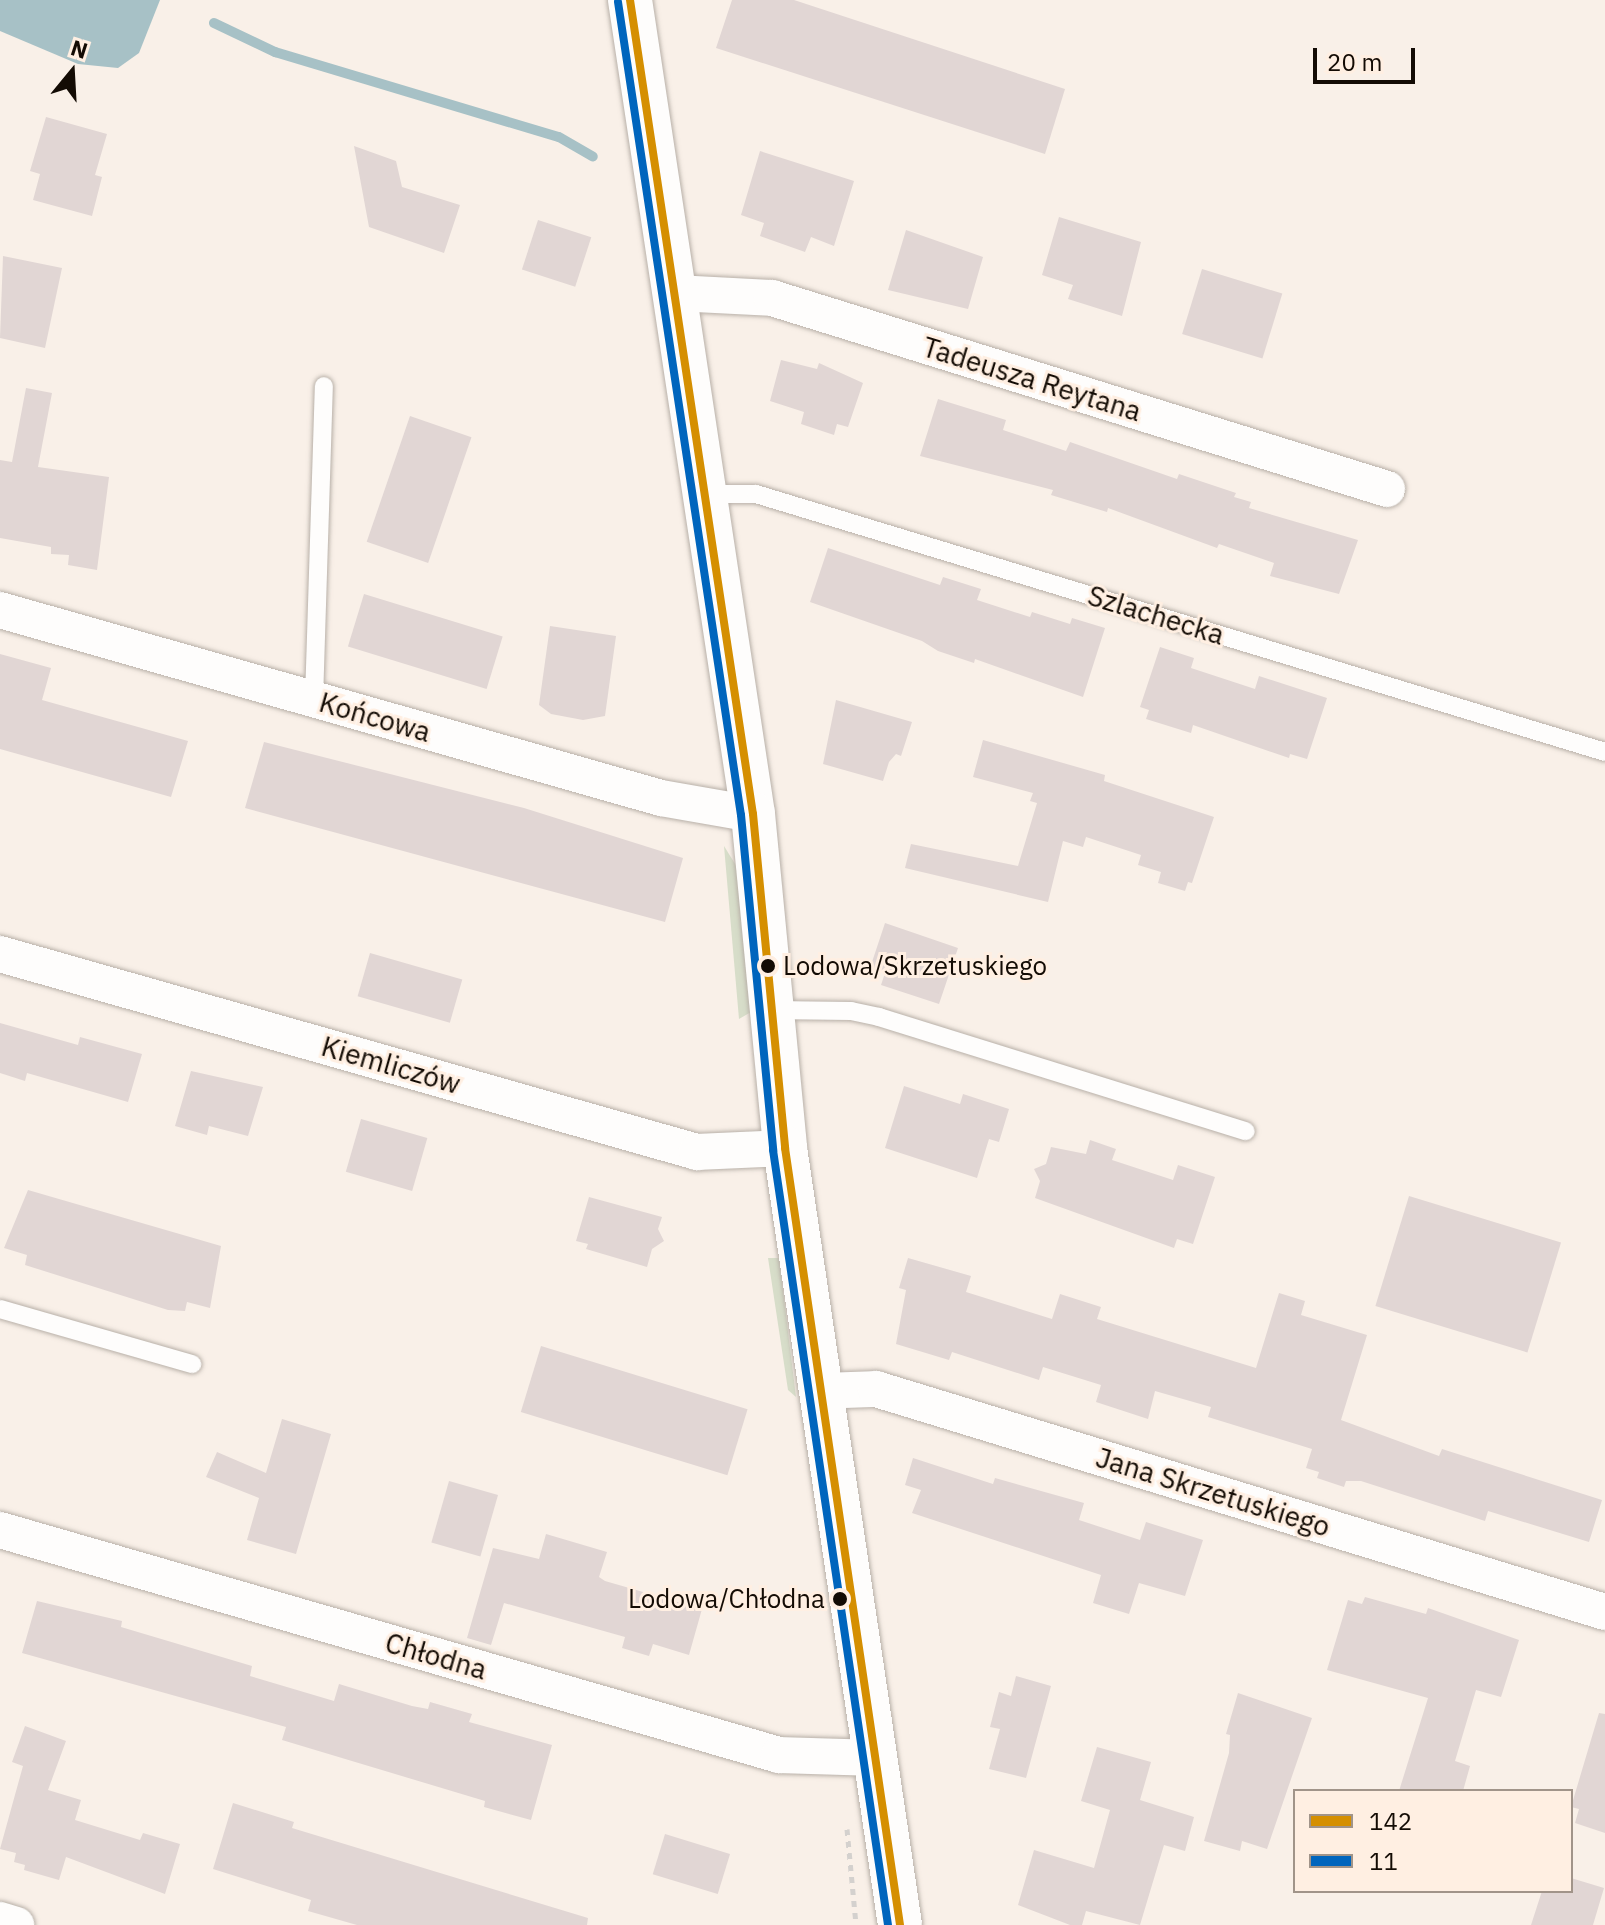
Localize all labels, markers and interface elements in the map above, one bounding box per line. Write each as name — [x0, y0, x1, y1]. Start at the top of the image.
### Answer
north arrow — [32, 32, 112, 112]
text: N — [68, 32, 92, 65]
scale bar — [1317, 32, 1419, 82]
text: 20 m — [1327, 46, 1382, 78]
street label: Tadeusza Reytana — [919, 330, 1145, 428]
street label: Szlachecka — [1084, 578, 1228, 652]
street label: Końcowa — [315, 685, 435, 749]
place label: Lodowa/Skrzetuskiego — [783, 950, 1047, 982]
marker: Lodowa/Skrzetuskiego — [760, 958, 776, 974]
street label: Kiemliczów — [318, 1029, 464, 1101]
street label: Jana Skrzetuskiego — [1092, 1440, 1334, 1544]
place label: Lodowa/Chłodna — [628, 1583, 825, 1615]
marker: Lodowa/Chłodna — [832, 1591, 848, 1607]
street label: Chłodna — [381, 1626, 491, 1686]
legend — [1293, 1789, 1573, 1893]
text: 142 — [1369, 1805, 1412, 1837]
text: 11 — [1369, 1845, 1398, 1877]

